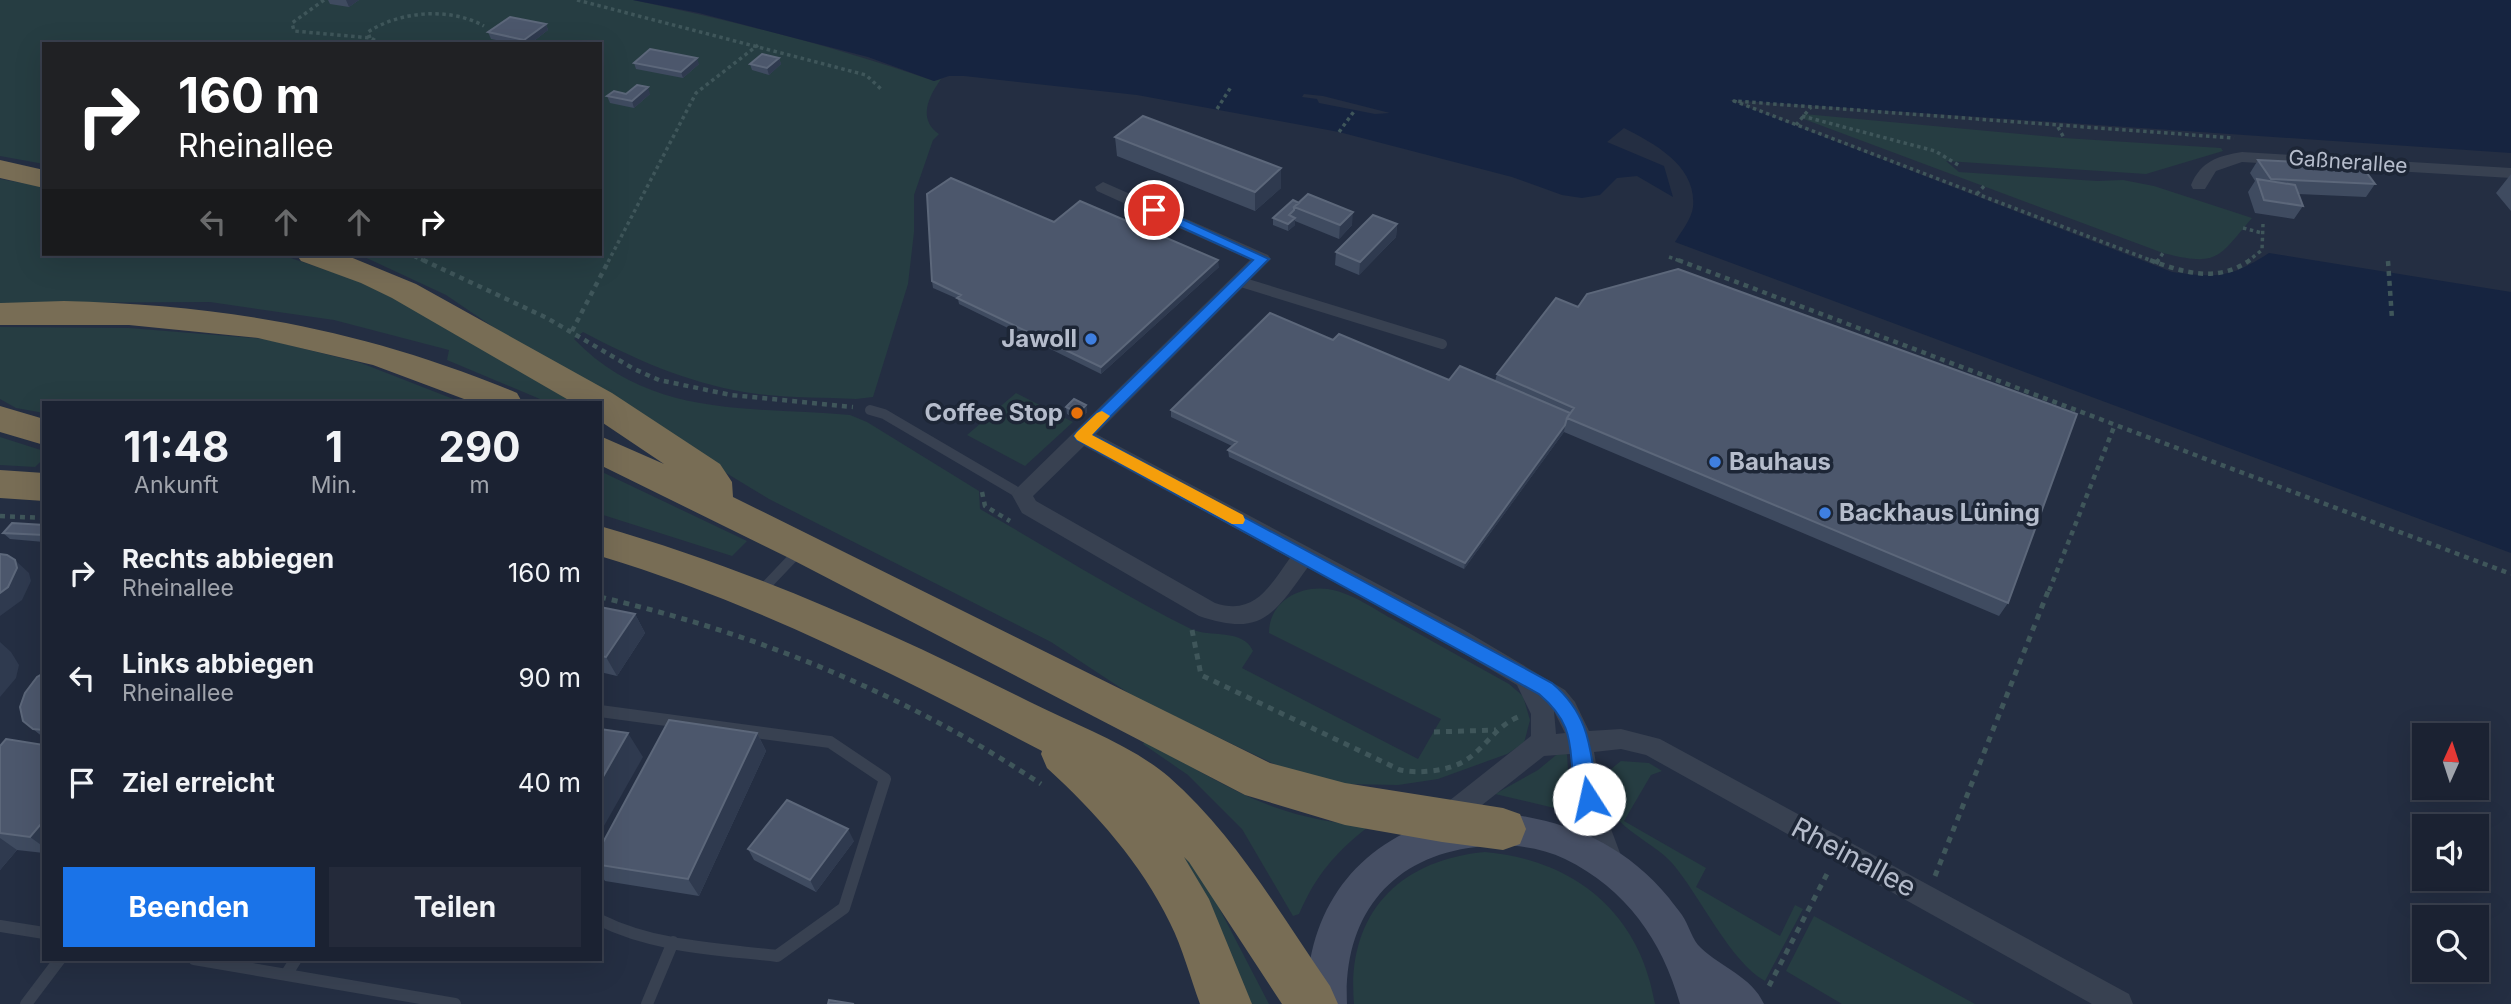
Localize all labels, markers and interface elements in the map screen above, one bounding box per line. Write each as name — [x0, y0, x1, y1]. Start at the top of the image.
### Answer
text: 160 m — [178, 66, 320, 125]
icon: right — [63, 70, 154, 161]
text: Rheinallee — [178, 126, 334, 165]
street label: Gaßnerallee — [2288, 145, 2408, 178]
pin — [1124, 180, 1184, 240]
icon: arrive — [1135, 191, 1173, 229]
icon: left — [194, 203, 232, 241]
icon: ahead — [267, 203, 305, 241]
icon: ahead — [340, 203, 378, 241]
icon: right — [413, 203, 451, 241]
place label: Jawoll — [1001, 324, 1077, 353]
marker: Jawoll — [1083, 331, 1099, 347]
place label: Coffee Stop — [925, 398, 1063, 427]
marker: Coffee Stop — [1069, 405, 1085, 421]
text: 11:48 — [123, 421, 229, 472]
text: 1 — [325, 421, 343, 472]
text: 290 — [439, 421, 521, 472]
place label: Bauhaus — [1729, 447, 1831, 476]
marker: Bauhaus — [1707, 454, 1723, 470]
text: Ankunft — [134, 471, 219, 499]
text: Min. — [311, 471, 357, 499]
text: m — [470, 471, 490, 499]
place label: Backhaus Lüning — [1839, 498, 2040, 527]
marker: Backhaus Lüning — [1817, 505, 1833, 521]
text: Rechts abbiegen — [122, 543, 334, 574]
icon: right — [63, 554, 101, 592]
text: 160 m — [508, 557, 581, 588]
text: Rheinallee — [122, 574, 234, 602]
text: Links abbiegen — [122, 648, 314, 679]
icon: left — [63, 659, 101, 697]
text: 90 m — [518, 662, 581, 693]
text: Rheinallee — [122, 679, 234, 707]
north arrow — [2412, 723, 2488, 800]
map controls — [2412, 723, 2489, 982]
position arrow — [1552, 762, 1626, 836]
icon: arrive — [63, 764, 101, 802]
text: Ziel erreicht — [122, 767, 275, 798]
text: 40 m — [518, 767, 581, 798]
street label: Rheinallee — [1786, 810, 1922, 904]
button: sound — [2412, 814, 2489, 891]
button: Beenden — [63, 867, 315, 947]
button: Teilen — [329, 867, 581, 947]
button: search — [2412, 905, 2489, 982]

